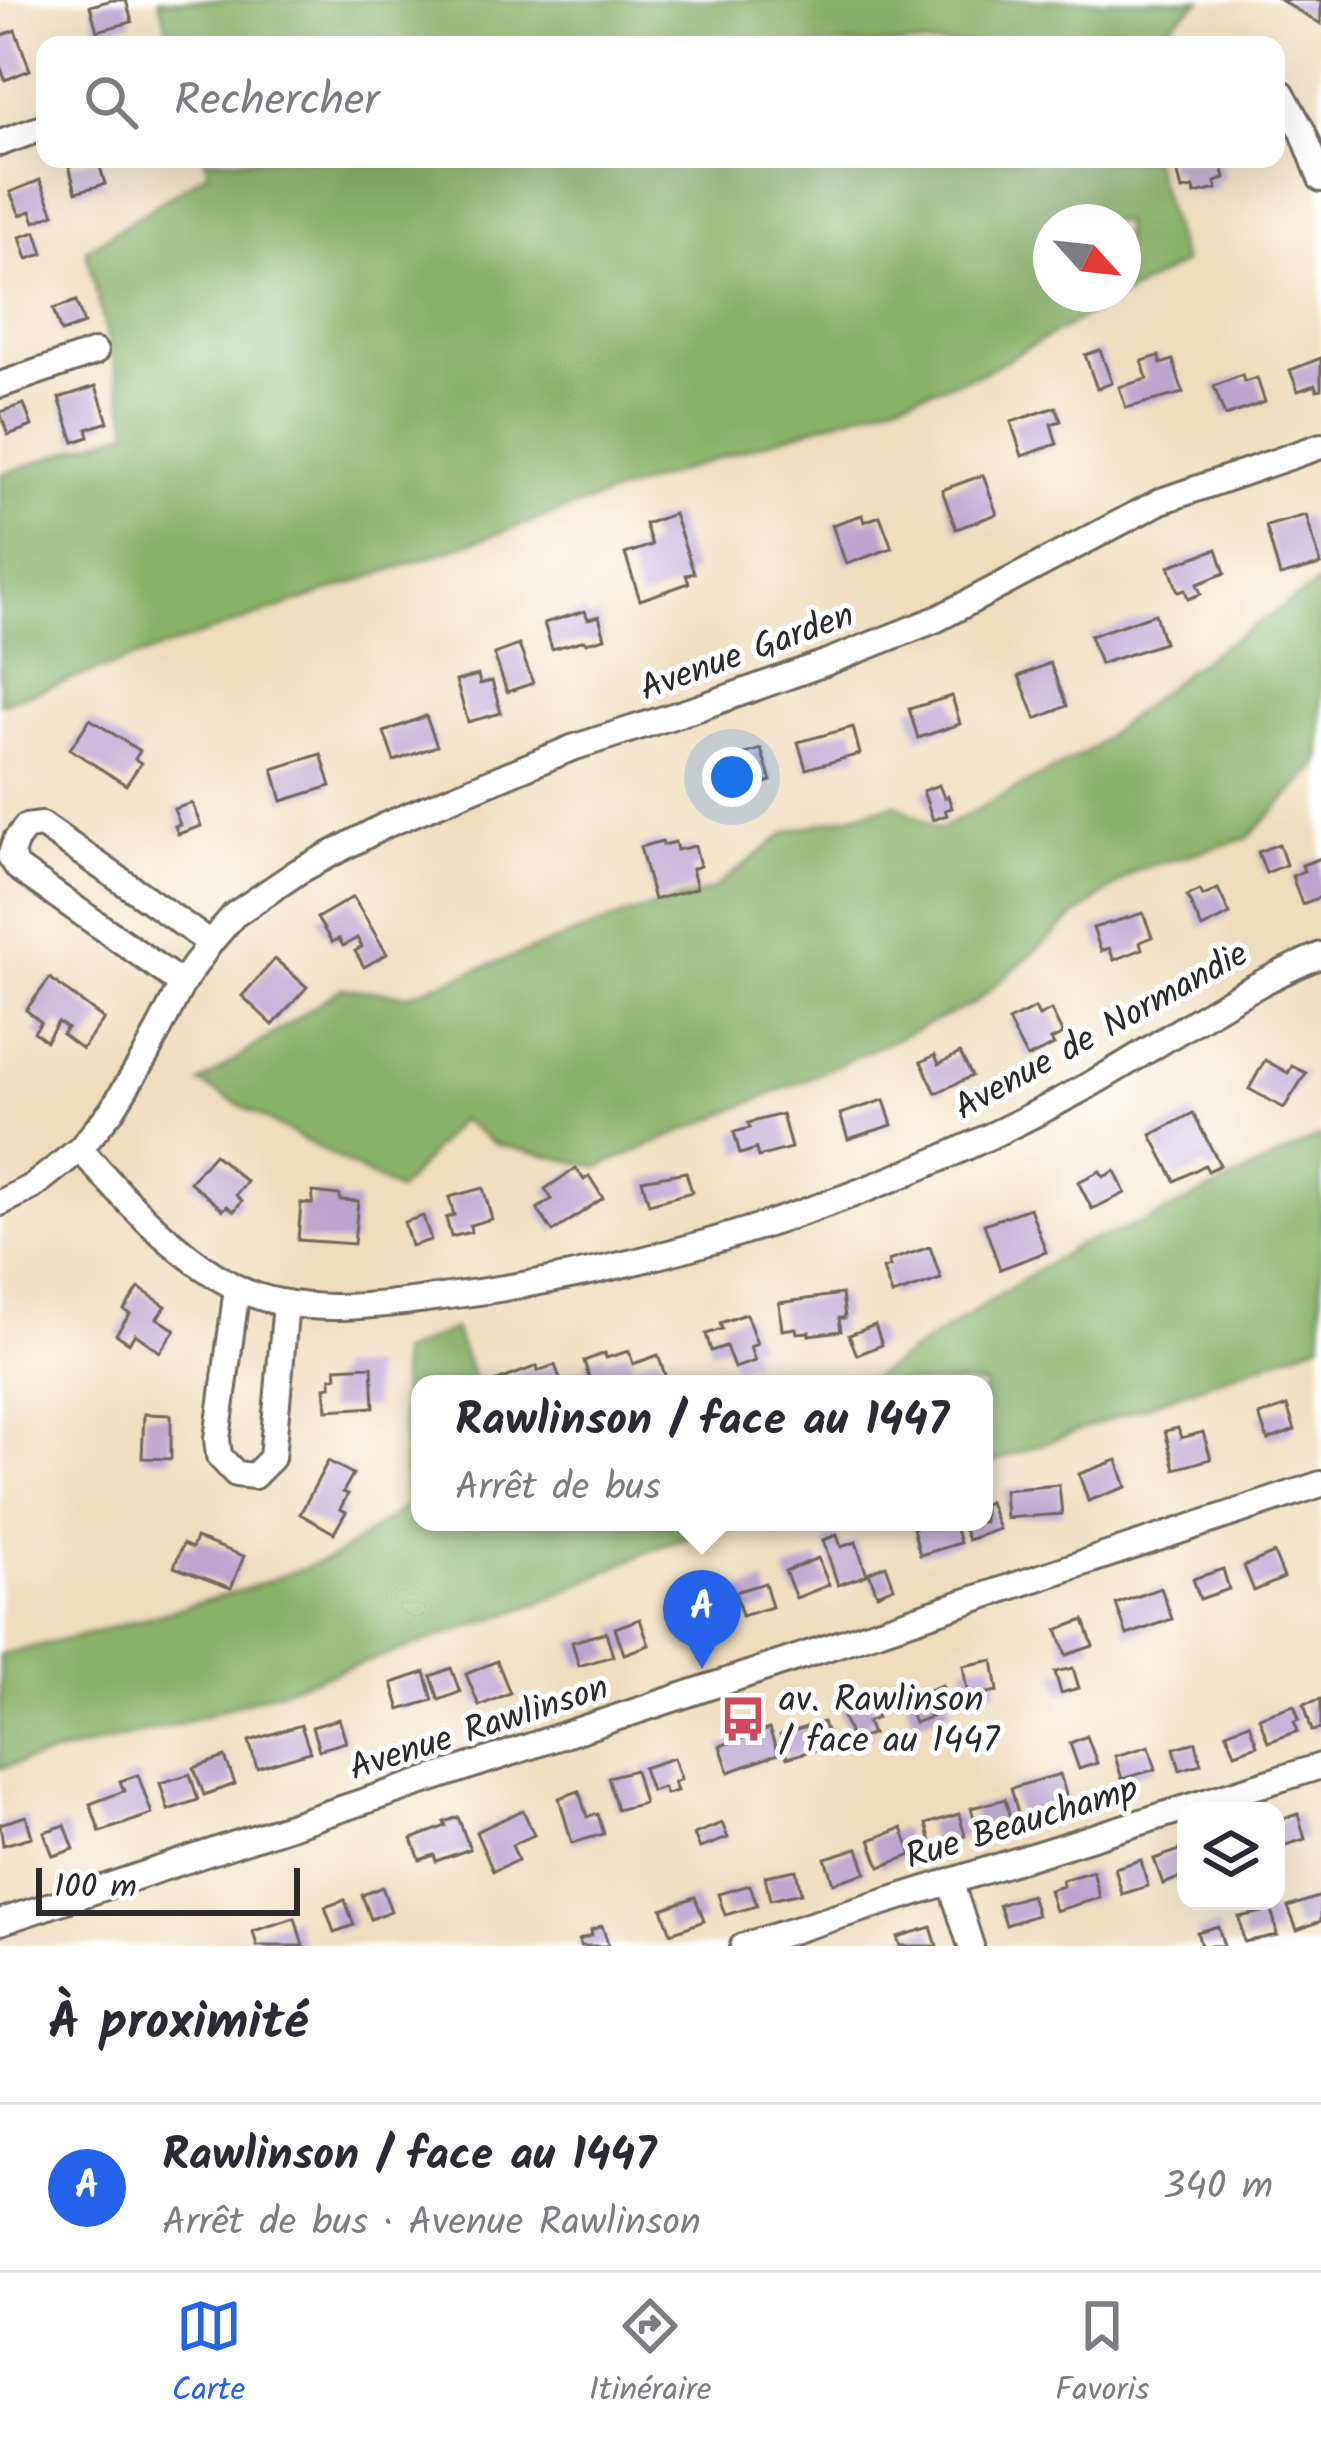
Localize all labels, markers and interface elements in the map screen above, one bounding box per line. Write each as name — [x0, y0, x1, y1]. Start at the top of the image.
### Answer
search box — [36, 36, 1285, 168]
text: Rechercher — [174, 66, 379, 138]
icon: search — [78, 69, 144, 135]
north arrow — [1033, 204, 1141, 312]
street label: Avenue Garden — [632, 588, 862, 718]
your location — [702, 747, 762, 807]
street label: Avenue de Normandie — [944, 927, 1259, 1137]
popup — [411, 1375, 993, 1531]
text: Rawlinson / face au 1447 — [455, 1386, 949, 1458]
text: Arrêt de bus — [455, 1458, 661, 1520]
pin: A — [663, 1570, 741, 1669]
street label: Avenue Rawlinson — [342, 1661, 616, 1798]
place label: av. Rawlinson / face au 1447 — [779, 1673, 1001, 1771]
bus stop icon: av. Rawlinson / face au 1447 — [718, 1694, 768, 1744]
street label: Rue Beauchamp — [899, 1762, 1145, 1887]
map controls — [1177, 1802, 1285, 1910]
button: layers — [1177, 1802, 1285, 1910]
scale bar — [36, 1862, 300, 1915]
text: 100 m — [54, 1862, 137, 1915]
text: À proximité — [48, 1984, 308, 2065]
text: Rawlinson / face au 1447 — [162, 2121, 656, 2193]
text: A — [75, 2157, 99, 2219]
text: 340 m — [1163, 2157, 1273, 2219]
text: Arrêt de bus · Avenue Rawlinson — [162, 2193, 701, 2255]
tab: Carte — [172, 2293, 245, 2418]
tab: Itinéraire — [589, 2293, 712, 2418]
tab: Favoris — [1055, 2293, 1149, 2418]

